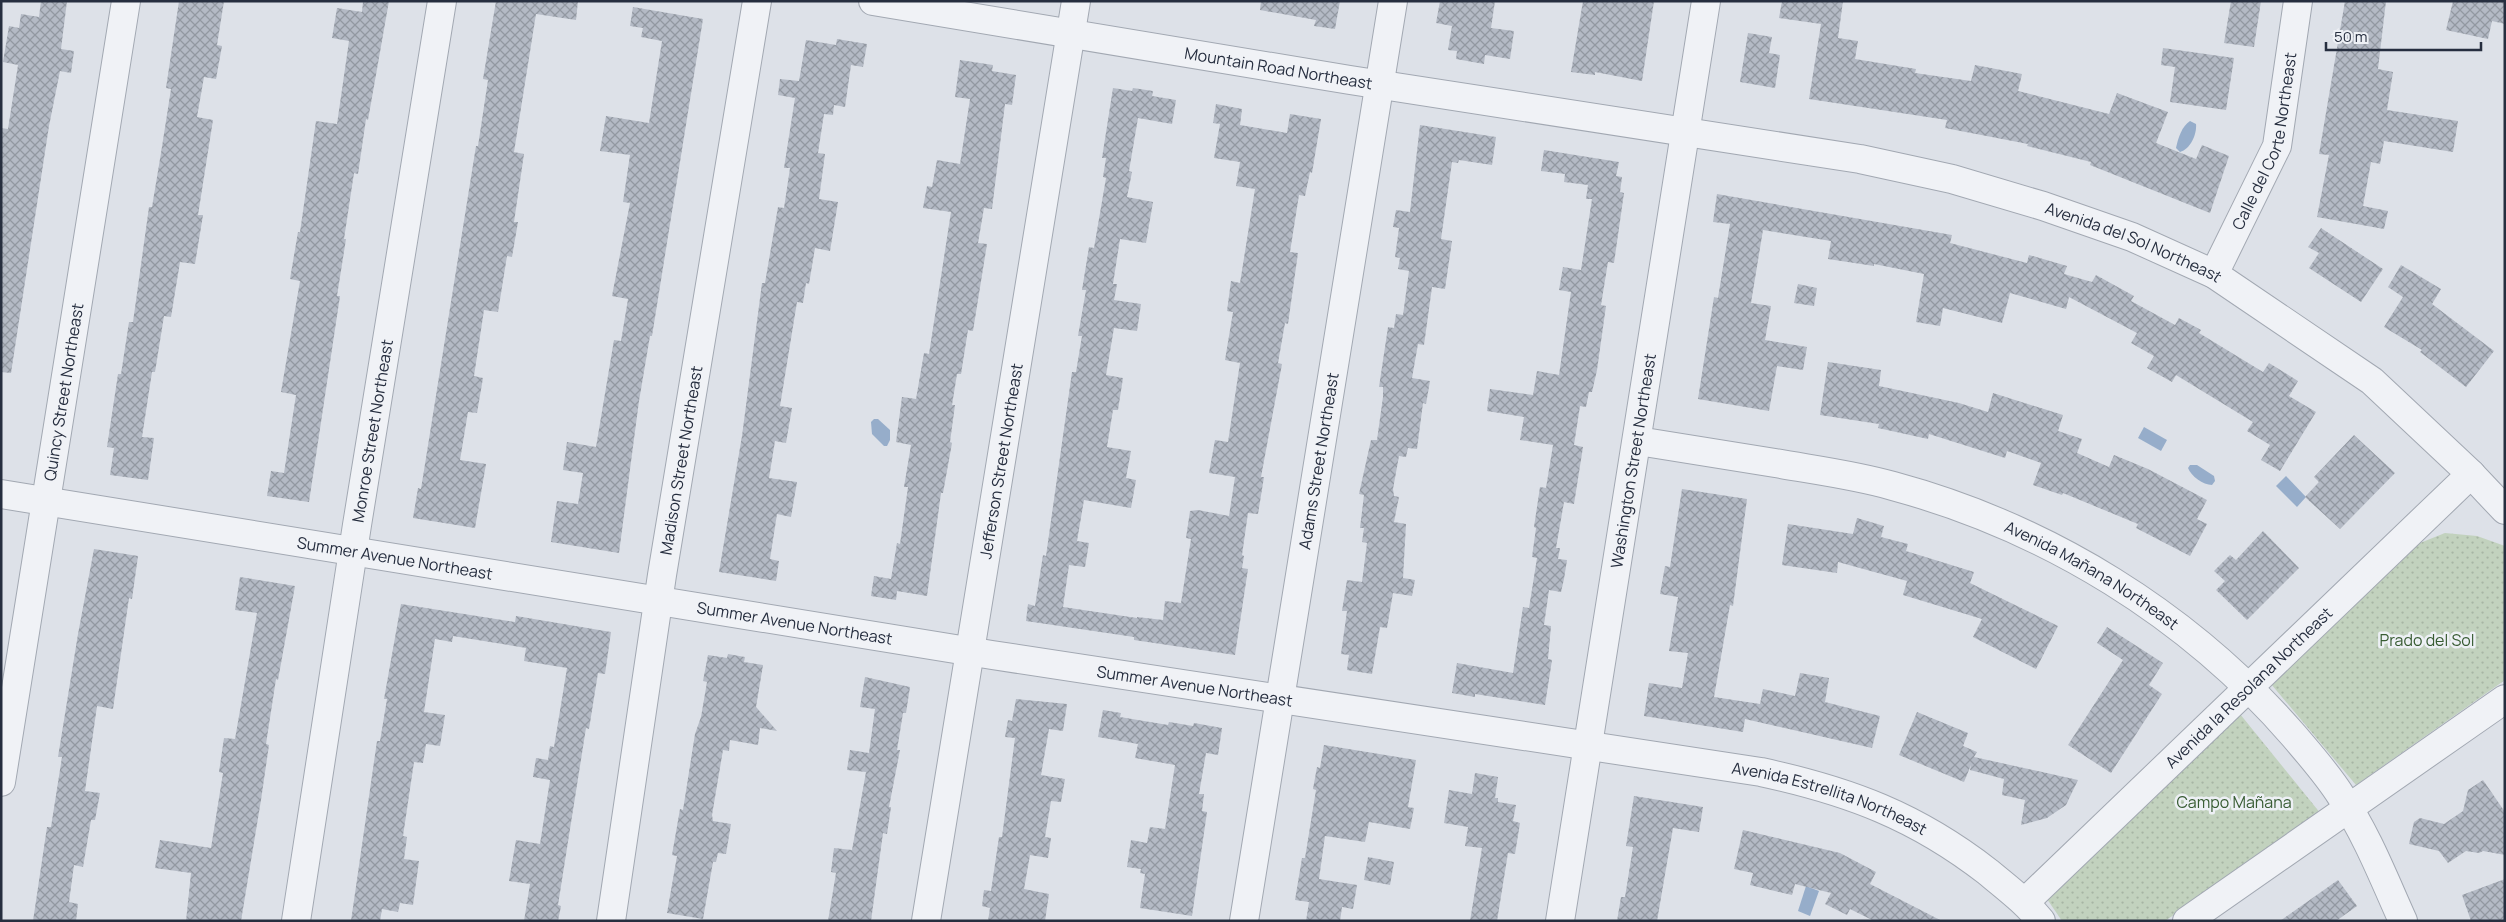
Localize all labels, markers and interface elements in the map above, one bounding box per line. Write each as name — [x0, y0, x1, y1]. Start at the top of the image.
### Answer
scale bar — [2326, 20, 2481, 52]
text: 50 m — [2334, 26, 2368, 47]
street label: Mountain Road Northeast — [1183, 42, 1374, 94]
street label: Calle del Corte Northeast — [2227, 51, 2301, 233]
street label: Avenida del Sol Northeast — [2042, 197, 2226, 287]
street label: Quincy Street Northeast — [38, 301, 88, 482]
street label: Monroe Street Northeast — [347, 338, 398, 524]
street label: Washington Street Northeast — [1605, 352, 1661, 570]
street label: Jefferson Street Northeast — [974, 362, 1028, 560]
street label: Madison Street Northeast — [654, 364, 707, 557]
street label: Adams Street Northeast — [1293, 371, 1344, 551]
street label: Avenida Mañana Northeast — [2001, 515, 2183, 635]
street label: Summer Avenue Northeast — [295, 531, 494, 585]
street label: Summer Avenue Northeast — [695, 596, 894, 650]
street label: Avenida la Resolana Northeast — [2160, 602, 2337, 773]
park label: Prado del Sol — [2380, 629, 2474, 651]
street label: Summer Avenue Northeast — [1095, 660, 1294, 712]
street label: Avenida Estrellita Northeast — [1730, 757, 1931, 840]
park label: Campo Mañana — [2176, 791, 2292, 813]

